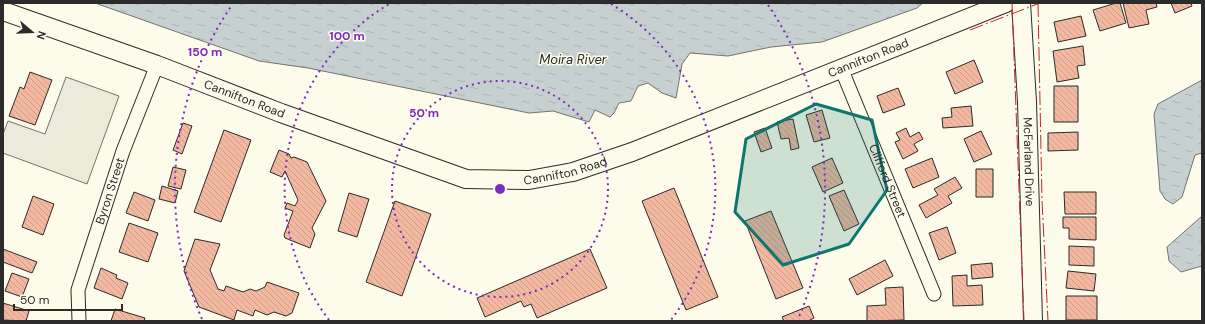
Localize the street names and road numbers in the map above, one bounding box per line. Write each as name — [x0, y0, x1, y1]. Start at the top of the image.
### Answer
street label: Cannifton Road — [826, 35, 911, 81]
street label: Cannifton Road — [202, 76, 287, 122]
street label: McFarland Drive — [1019, 117, 1038, 207]
street label: Clifford Street — [865, 142, 910, 220]
street label: Cannifton Road — [523, 153, 609, 188]
street label: Byron Street — [92, 155, 128, 227]

